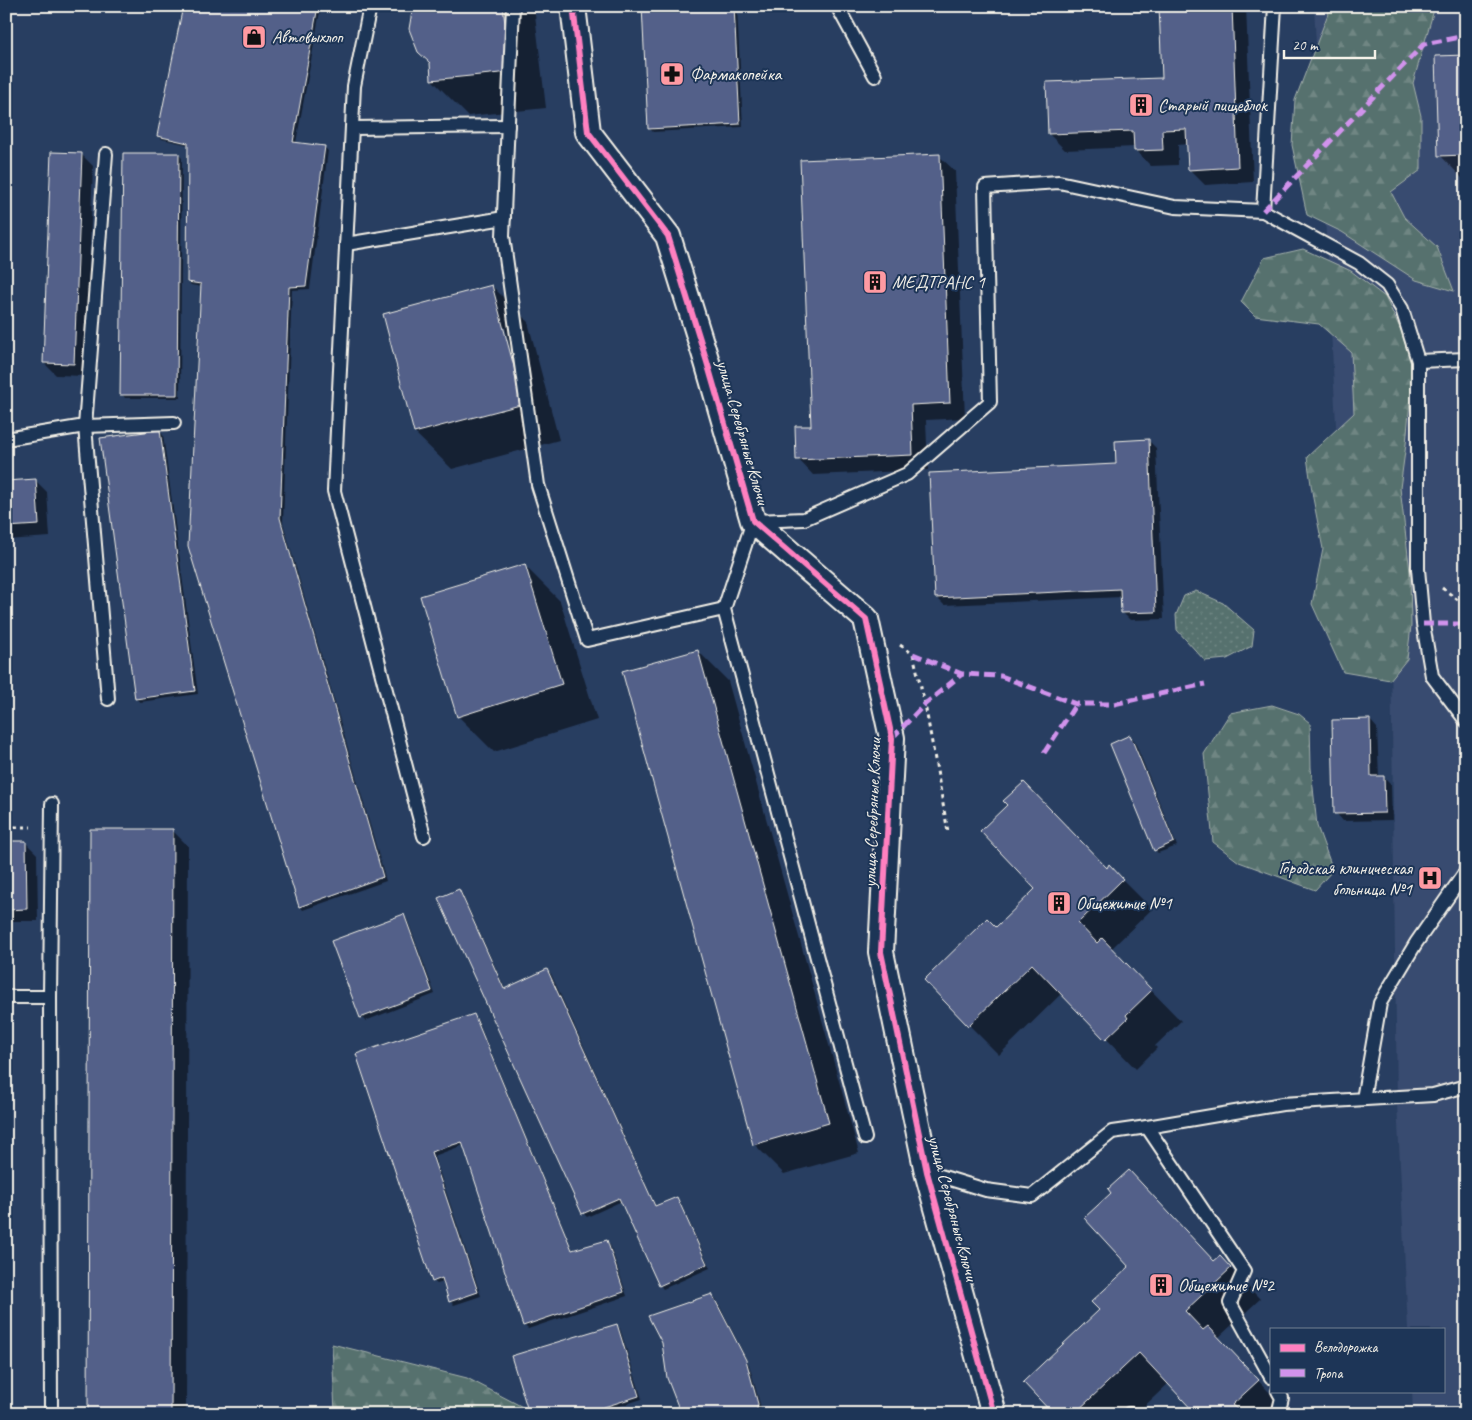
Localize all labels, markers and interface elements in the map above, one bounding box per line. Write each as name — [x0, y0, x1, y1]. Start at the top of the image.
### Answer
shop icon: Автовыхлоп — [241, 24, 267, 50]
place label: Автовыхлоп — [272, 26, 344, 48]
scale bar — [1284, 28, 1376, 60]
text: 20 m — [1292, 36, 1319, 55]
pharmacy icon: Фармакопейка — [659, 61, 685, 87]
place label: Фармакопейка — [690, 63, 783, 85]
building icon: Старый пищеблок — [1128, 92, 1154, 118]
place label: Старый пищеблок — [1158, 94, 1268, 116]
building icon: МЕДТРАНС 1 — [862, 269, 888, 295]
place label: МЕДТРАНС 1 — [892, 271, 986, 293]
street label: улица Серебряные Ключи — [712, 356, 775, 508]
street label: улица Серебряные Ключи — [858, 736, 886, 889]
place label: Городская клиническая больница №1 — [1278, 857, 1414, 900]
hospital icon: Городская клиническая больница №1 — [1417, 865, 1443, 891]
building icon: Общежитие №1 — [1046, 890, 1072, 916]
place label: Общежитие №1 — [1076, 892, 1173, 914]
street label: улица Серебряные Ключи — [923, 1132, 983, 1284]
building icon: Общежитие №2 — [1148, 1272, 1174, 1298]
place label: Общежитие №2 — [1178, 1274, 1276, 1296]
legend — [1270, 1328, 1444, 1392]
text: Велодорожка — [1314, 1338, 1378, 1357]
text: Тропа — [1314, 1364, 1343, 1383]

